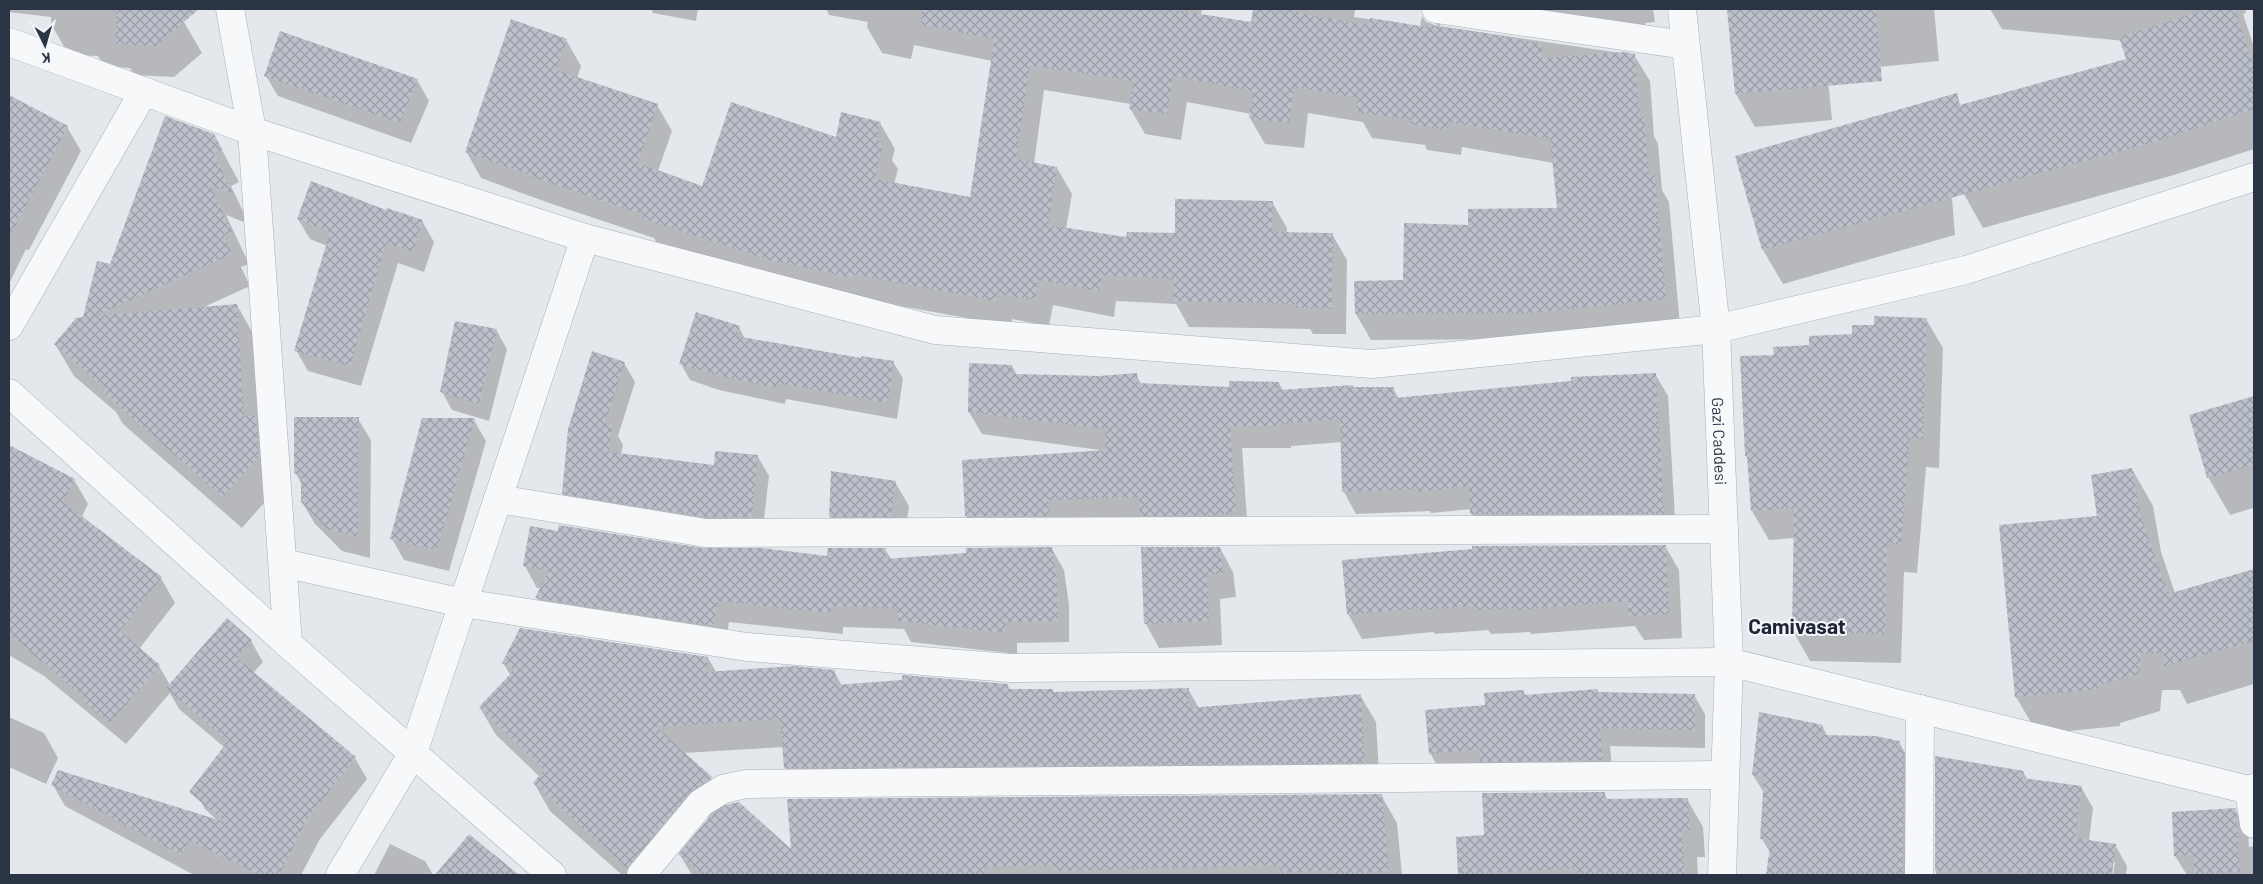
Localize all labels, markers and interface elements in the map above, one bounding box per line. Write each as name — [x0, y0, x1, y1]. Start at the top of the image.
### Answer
north arrow — [20, 20, 70, 70]
text: K — [41, 50, 51, 67]
street label: Gazi Caddesi — [1709, 397, 1732, 485]
district label: Camivasat — [1748, 613, 1846, 638]

